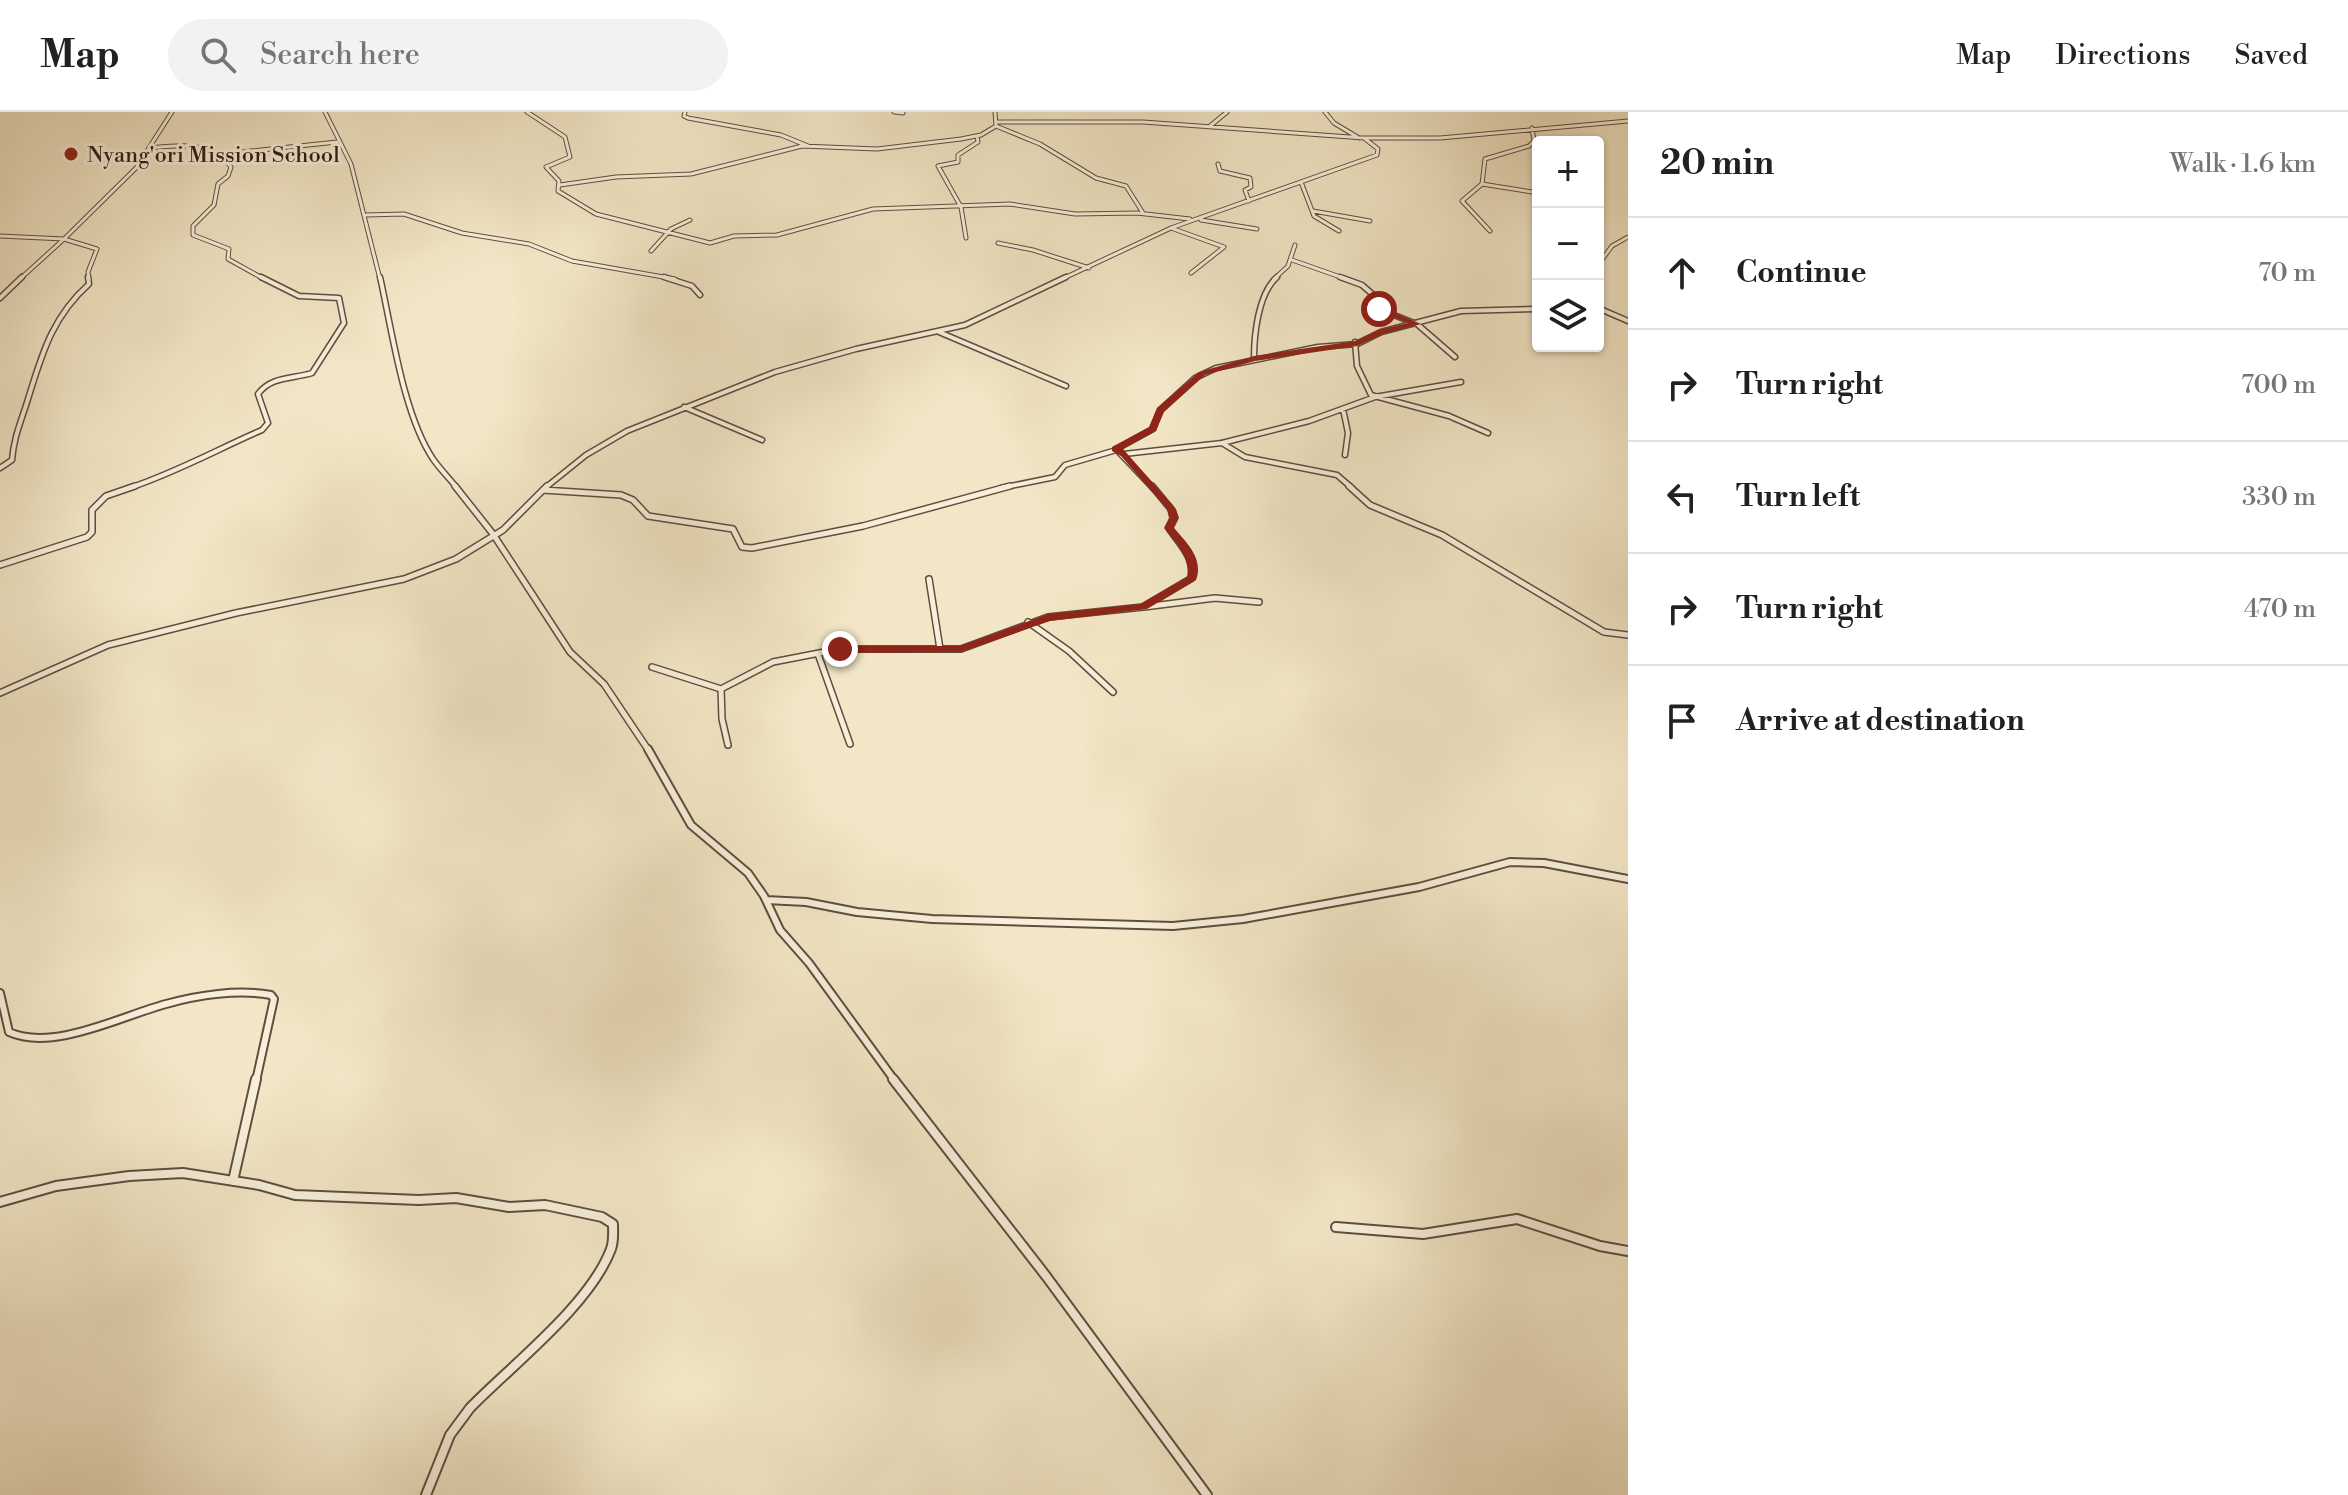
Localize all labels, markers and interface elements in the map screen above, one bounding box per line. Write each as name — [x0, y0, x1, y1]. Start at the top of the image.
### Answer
search box — [168, 19, 728, 91]
text: Map — [40, 32, 120, 79]
icon: search — [196, 33, 240, 77]
text: Search here — [260, 36, 420, 74]
text: Map — [1956, 38, 2011, 73]
text: Directions — [2055, 38, 2190, 73]
text: Saved — [2234, 38, 2308, 73]
map controls — [1532, 136, 1604, 352]
button: + — [1532, 136, 1604, 208]
place label: Nyang'ori Mission School — [87, 142, 340, 169]
text: 20 min — [1660, 143, 1774, 185]
marker: Nyang'ori Mission School — [62, 145, 80, 163]
text: Walk · 1.6 km — [2170, 148, 2316, 180]
button: − — [1532, 208, 1604, 280]
icon: ahead — [1660, 251, 1704, 295]
text: Continue — [1736, 254, 1867, 292]
text: 70 m — [2258, 257, 2316, 289]
button: layers — [1532, 280, 1604, 352]
route start — [1361, 291, 1397, 327]
icon: right — [1660, 363, 1704, 407]
text: Turn right — [1736, 366, 1883, 404]
text: 700 m — [2241, 369, 2316, 401]
icon: left — [1660, 475, 1704, 519]
text: Turn left — [1736, 478, 1860, 516]
text: 330 m — [2242, 481, 2316, 513]
icon: right — [1660, 587, 1704, 631]
text: Turn right — [1736, 590, 1883, 628]
text: 470 m — [2244, 593, 2316, 625]
route end — [822, 631, 858, 667]
icon: arrive — [1660, 699, 1704, 743]
text: Arrive at destination — [1736, 702, 2025, 740]

